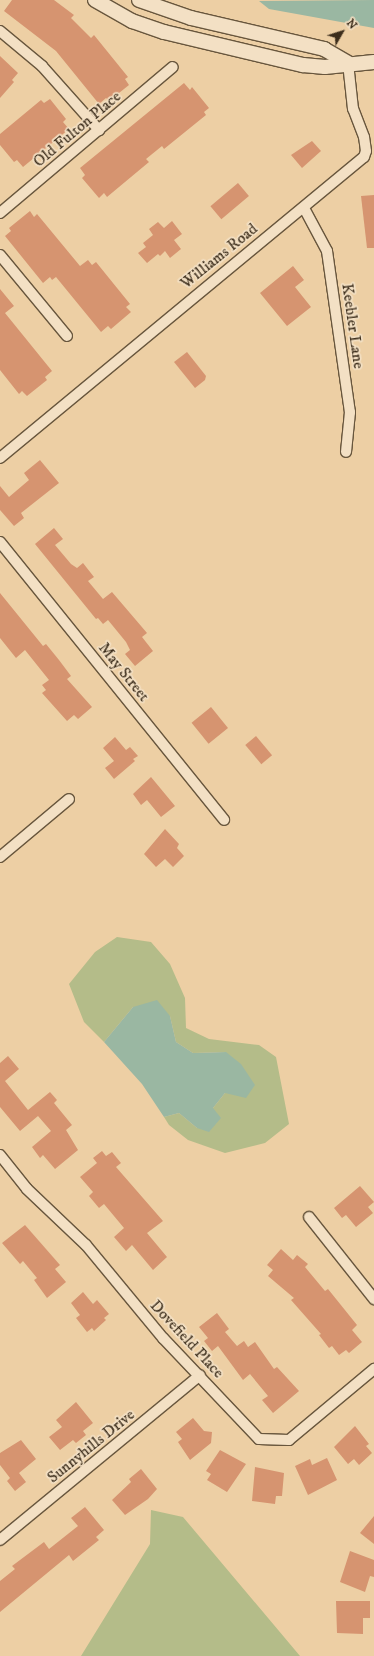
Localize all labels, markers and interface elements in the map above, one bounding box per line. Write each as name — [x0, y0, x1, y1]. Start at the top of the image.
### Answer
north arrow — [322, 12, 362, 52]
text: N — [343, 17, 360, 32]
street label: Old Fulton Place — [29, 87, 125, 171]
street label: Williams Road — [177, 219, 261, 293]
street label: Keebler Lane — [338, 282, 368, 370]
street label: May Street — [94, 639, 154, 705]
street label: Dovefield Place — [146, 1296, 228, 1382]
street label: Sunnyhills Drive — [43, 1405, 139, 1487]

